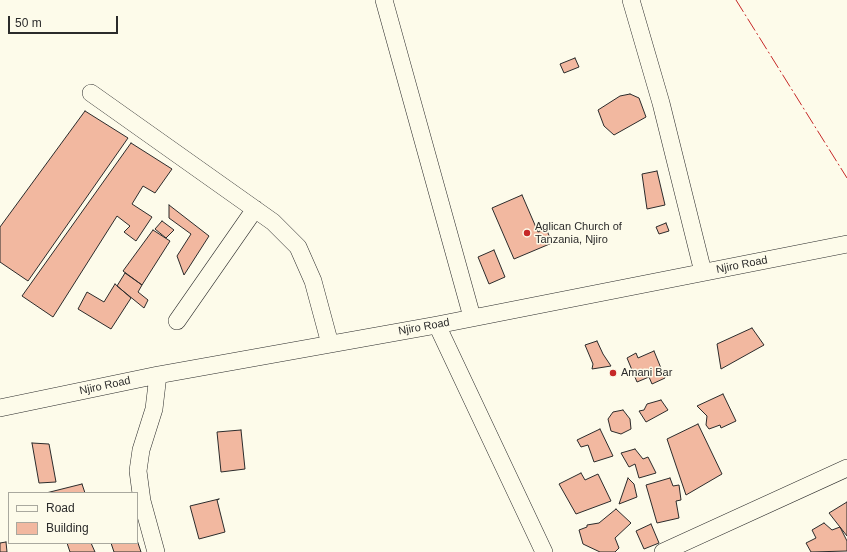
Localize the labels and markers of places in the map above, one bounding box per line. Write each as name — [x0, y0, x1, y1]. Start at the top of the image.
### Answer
place label: Aglican Church of Tanzania, Njiro — [535, 220, 622, 246]
marker: Aglican Church of Tanzania, Njiro — [522, 228, 532, 238]
place label: Amani Bar — [621, 366, 672, 380]
marker: Amani Bar — [608, 368, 618, 378]

